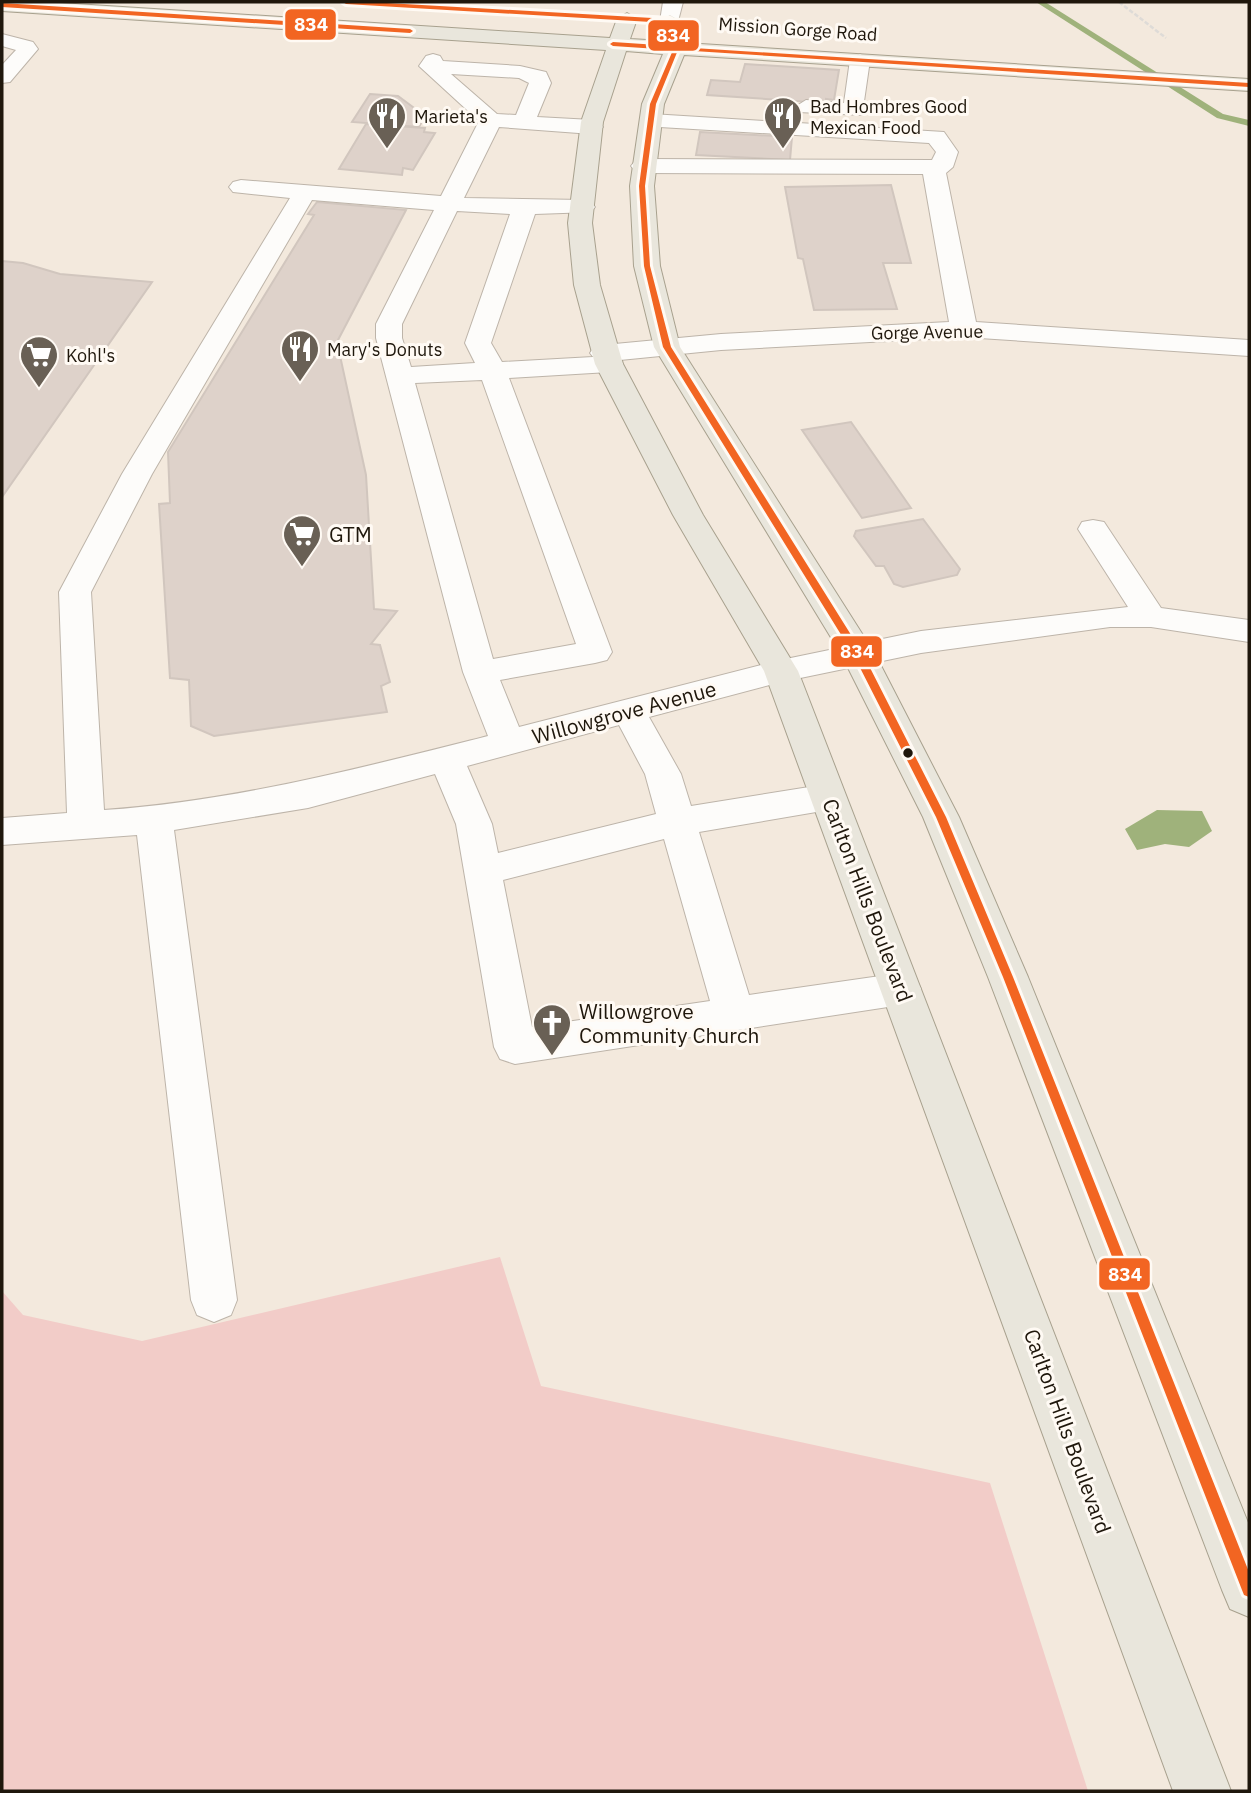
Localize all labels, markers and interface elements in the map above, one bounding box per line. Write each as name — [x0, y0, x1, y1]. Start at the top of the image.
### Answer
line badge: 834 — [284, 8, 337, 41]
text: 834 — [294, 12, 328, 36]
street label: Mission Gorge Road — [718, 12, 878, 46]
line badge: 834 — [647, 19, 700, 52]
text: 834 — [656, 23, 690, 47]
restaurant icon: Marieta's — [366, 95, 408, 150]
restaurant icon: Bad Hombres Good Mexican Food — [762, 95, 804, 150]
place label: Bad Hombres Good Mexican Food — [810, 95, 968, 139]
place label: Marieta's — [414, 105, 488, 128]
street label: Gorge Avenue — [871, 320, 984, 344]
restaurant icon: Mary's Donuts — [279, 328, 321, 383]
supermarket icon: Kohl's — [18, 334, 60, 389]
place label: Mary's Donuts — [327, 338, 442, 361]
place label: Kohl's — [66, 344, 115, 367]
supermarket icon: GTM — [281, 513, 323, 568]
place label: GTM — [329, 520, 372, 548]
line badge: 834 — [830, 635, 883, 668]
text: 834 — [840, 639, 874, 663]
street label: Willowgrove Avenue — [529, 674, 719, 750]
unlabelled marker — [901, 746, 915, 760]
street label: Carlton Hills Boulevard — [816, 794, 920, 1006]
place label: Willowgrove Community Church — [579, 997, 759, 1049]
church icon: Willowgrove Community Church — [531, 1002, 573, 1057]
line badge: 834 — [1098, 1257, 1151, 1291]
text: 834 — [1108, 1262, 1142, 1286]
street label: Carlton Hills Boulevard — [1018, 1325, 1118, 1537]

